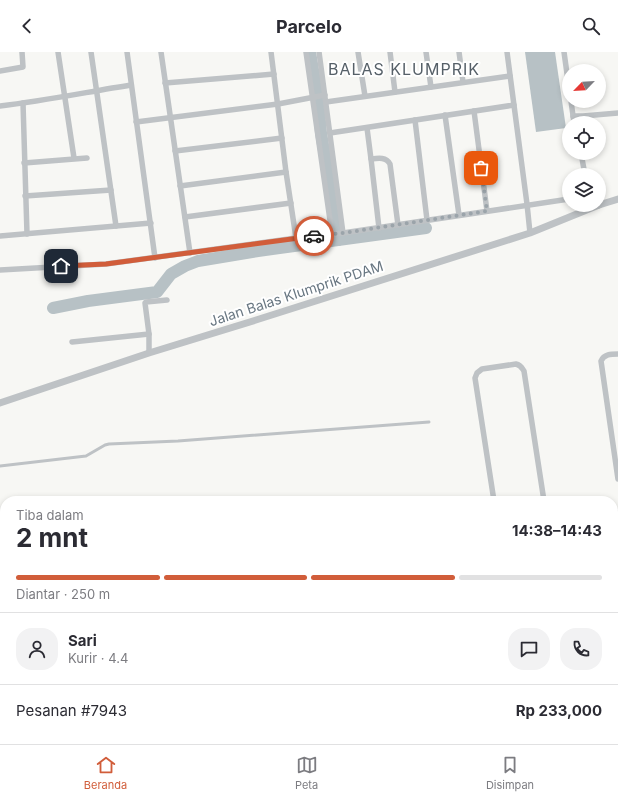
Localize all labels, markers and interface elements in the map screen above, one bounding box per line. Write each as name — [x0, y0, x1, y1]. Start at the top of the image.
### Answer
icon: back — [16, 15, 38, 37]
icon: search — [580, 15, 602, 37]
text: Parcelo — [276, 16, 342, 37]
district label: BALAS KLUMPRIK — [328, 59, 480, 79]
north arrow — [562, 64, 606, 108]
map controls — [562, 64, 606, 212]
button: locate — [562, 116, 606, 160]
pin — [464, 151, 498, 185]
icon: bag — [470, 157, 492, 179]
button: layers — [562, 168, 606, 212]
courier — [294, 216, 334, 256]
icon: car — [303, 225, 325, 247]
pin — [44, 249, 78, 283]
icon: home — [50, 255, 72, 277]
street label: Jalan Balas Klumprik PDAM — [207, 257, 385, 329]
text: Tiba dalam — [16, 507, 84, 523]
text: 14:38–14:43 — [512, 521, 602, 540]
text: 2 mnt — [16, 522, 88, 553]
text: Diantar · 250 m — [16, 586, 110, 602]
button: person — [16, 628, 58, 670]
button: chat — [508, 628, 550, 670]
button: phone — [560, 628, 602, 670]
text: Sari — [68, 631, 97, 650]
text: Kurir · 4.4 — [68, 650, 128, 666]
text: Pesanan #7943 — [16, 701, 127, 720]
text: Rp 233,000 — [516, 701, 602, 720]
tab: Beranda — [84, 754, 127, 792]
tab: Peta — [295, 754, 318, 792]
tab: Disimpan — [486, 754, 534, 792]

